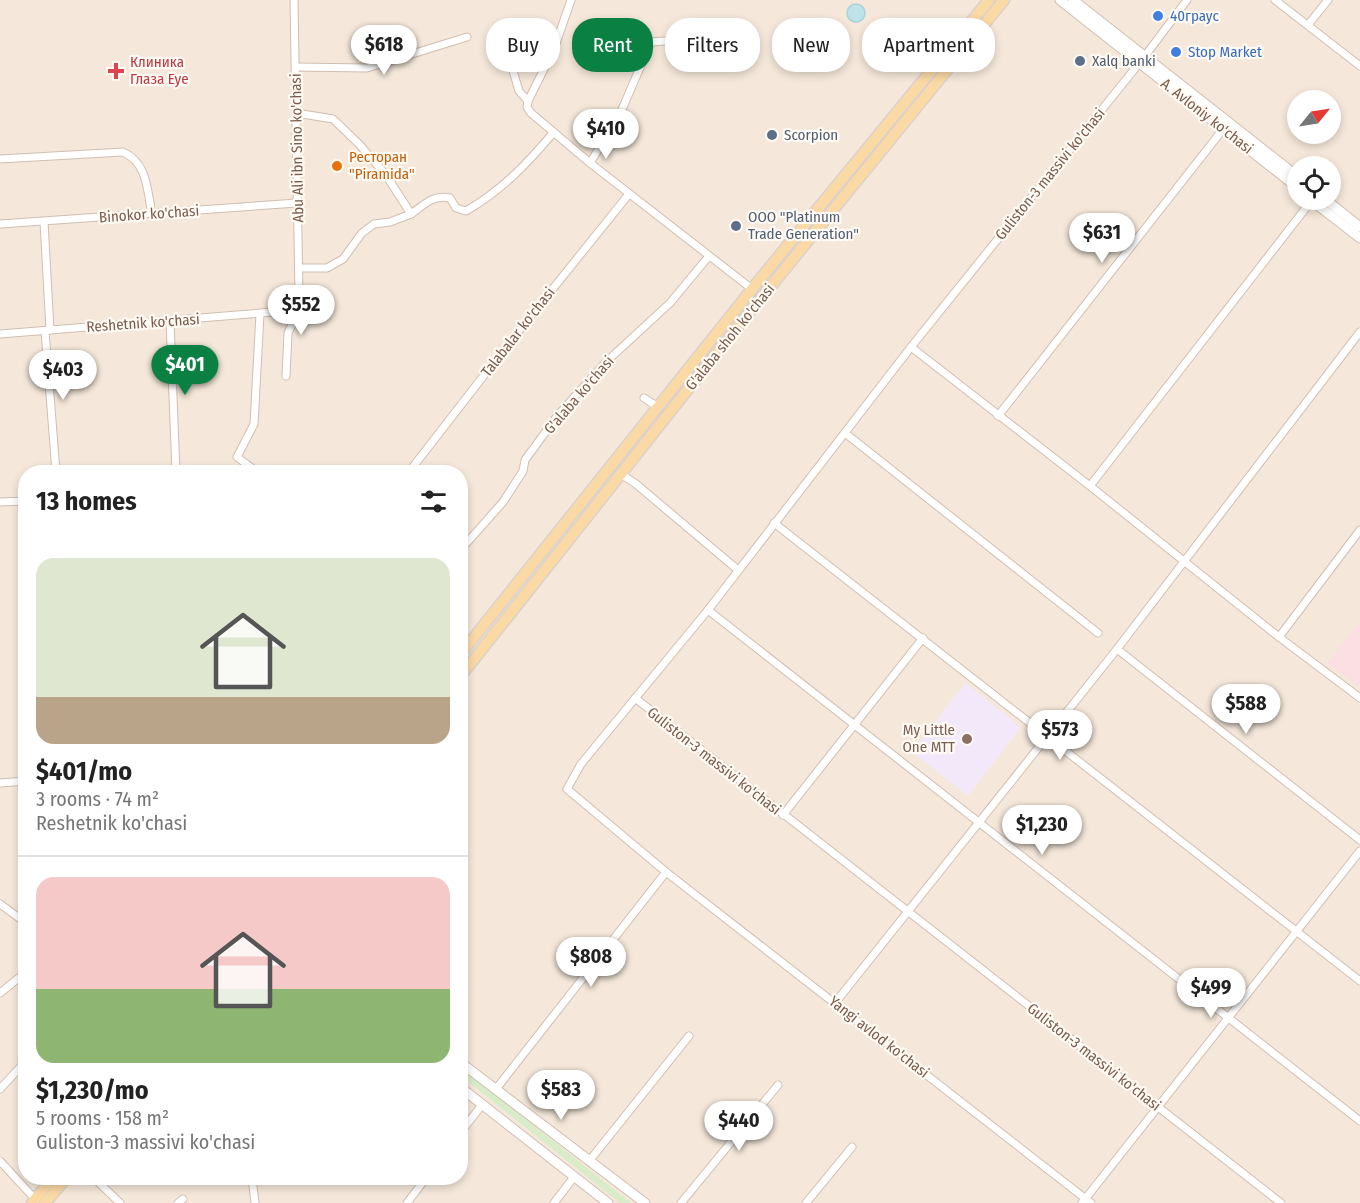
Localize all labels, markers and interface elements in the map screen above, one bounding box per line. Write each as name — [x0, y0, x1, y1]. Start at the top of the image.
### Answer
place label: 40граус — [1170, 7, 1219, 25]
marker: 40граус — [1151, 9, 1165, 23]
chip: Buy — [486, 18, 560, 72]
chip: Rent — [572, 18, 653, 72]
chip: Filters — [665, 18, 760, 72]
chip: New — [772, 18, 850, 72]
chip: Apartment — [862, 18, 995, 72]
pin: $618 — [348, 25, 420, 76]
text: $618 — [365, 32, 403, 56]
place label: Stop Market — [1188, 43, 1262, 61]
marker: Stop Market — [1169, 45, 1183, 59]
place label: Xalq banki — [1092, 52, 1156, 70]
place label: Клиника Глаза Eye — [130, 53, 189, 88]
marker: Xalq banki — [1073, 54, 1087, 68]
marker: Клиника Глаза Eye — [107, 62, 125, 80]
street label: Abu Ali ibn Sino ko'chasi — [287, 73, 307, 223]
street label: A. Avloniy ko'chasi — [1157, 74, 1257, 158]
north arrow — [1287, 90, 1341, 144]
map controls — [1287, 90, 1341, 210]
street label: Guliston-3 massivi ko'chasi — [991, 104, 1109, 244]
pin: $410 — [570, 109, 642, 160]
text: $410 — [587, 116, 625, 140]
place label: Scorpion — [784, 126, 838, 144]
marker: Scorpion — [765, 128, 779, 142]
place label: Ресторан "Piramida" — [349, 148, 415, 183]
button: locate — [1287, 156, 1341, 210]
marker: Ресторан "Piramida" — [330, 159, 344, 173]
street label: Binokor ko'chasi — [98, 202, 200, 226]
place label: OOO "Platinum Trade Generation" — [748, 208, 859, 243]
pin: $631 — [1066, 213, 1138, 264]
marker: OOO "Platinum Trade Generation" — [729, 219, 743, 233]
text: $631 — [1083, 220, 1121, 244]
street label: G'alaba shoh ko'chasi — [682, 280, 778, 394]
street label: Talabalar ko'chasi — [477, 284, 559, 380]
pin: $552 — [265, 285, 337, 336]
text: $552 — [282, 292, 320, 316]
street label: Reshetnik ko'chasi — [86, 310, 200, 336]
pin: $401 — [149, 345, 221, 396]
pin: $403 — [27, 350, 99, 401]
text: $401 — [165, 352, 205, 376]
street label: G'alaba ko'chasi — [540, 352, 618, 438]
text: $403 — [43, 357, 83, 381]
icon: filters — [417, 485, 450, 518]
text: 13 homes — [36, 486, 137, 517]
icon: home — [189, 597, 297, 705]
pin: $588 — [1210, 684, 1282, 735]
text: $588 — [1226, 691, 1266, 715]
street label: Guliston-3 massivi ko'chasi — [644, 703, 784, 819]
pin: $573 — [1024, 710, 1096, 761]
text: $573 — [1041, 717, 1079, 741]
place label: My Little One MTT — [902, 721, 955, 756]
marker: My Little One MTT — [960, 732, 974, 746]
text: $401/mo — [36, 756, 132, 787]
text: 3 rooms · 74 m² — [36, 787, 159, 811]
pin: $1,230 — [993, 805, 1091, 856]
text: Reshetnik ko'chasi — [36, 811, 187, 835]
text: $1,230 — [1016, 812, 1068, 836]
icon: home — [189, 916, 297, 1024]
pin: $808 — [555, 937, 627, 988]
text: $808 — [570, 944, 612, 968]
pin: $499 — [1175, 968, 1247, 1019]
text: $499 — [1191, 975, 1231, 999]
street label: Yangi avlod ko'chasi — [825, 992, 933, 1082]
street label: Guliston-3 massivi ko'chasi — [1024, 999, 1164, 1115]
pin: $583 — [525, 1070, 597, 1121]
text: $1,230/mo — [36, 1075, 149, 1106]
text: $583 — [541, 1077, 581, 1101]
pin: $440 — [703, 1101, 775, 1152]
text: 5 rooms · 158 m² — [36, 1106, 169, 1130]
text: $440 — [718, 1108, 760, 1132]
text: Guliston-3 massivi ko'chasi — [36, 1130, 255, 1154]

